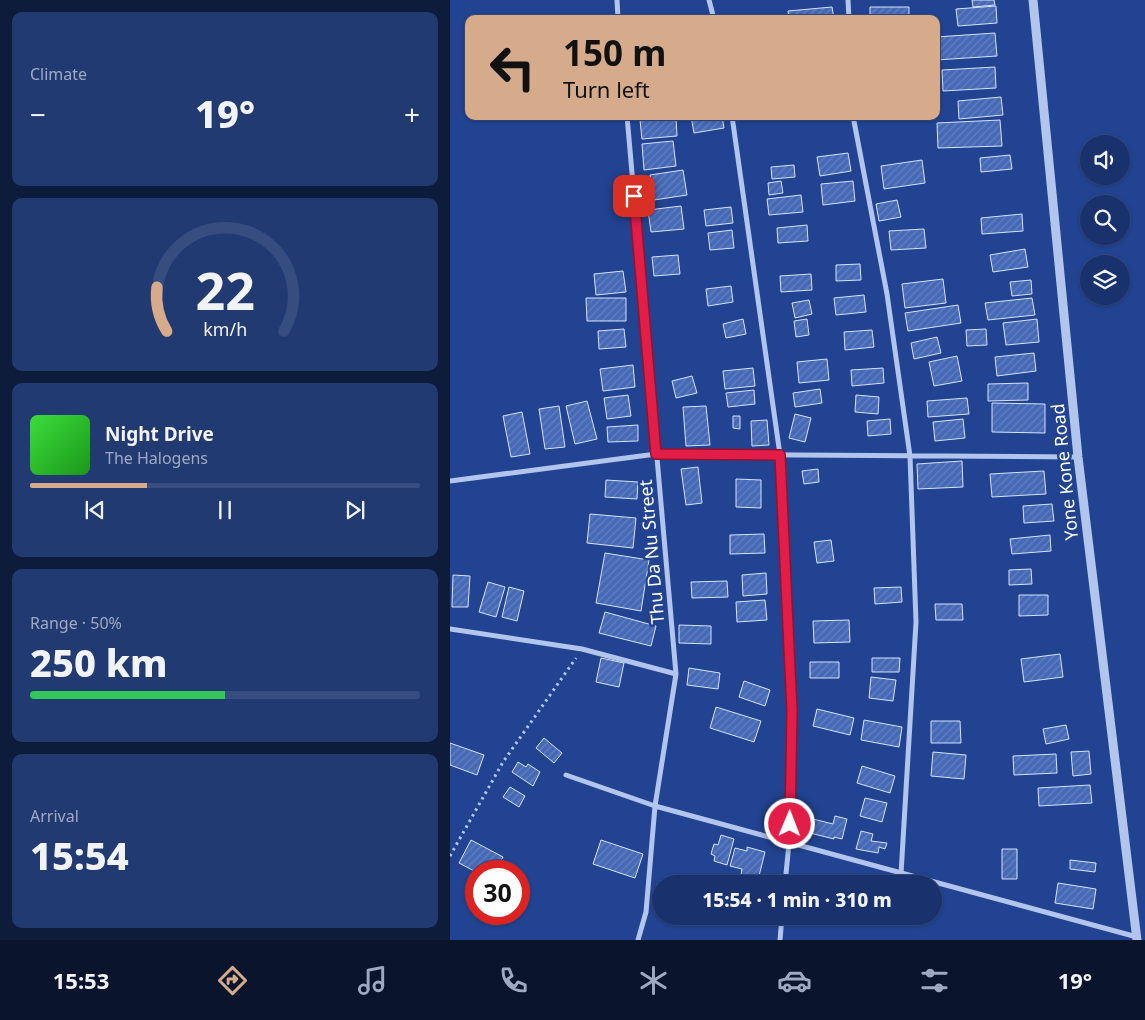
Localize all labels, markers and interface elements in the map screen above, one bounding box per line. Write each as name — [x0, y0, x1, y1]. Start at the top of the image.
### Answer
text: 150 m — [563, 29, 666, 76]
icon: left — [480, 35, 545, 100]
text: Climate — [30, 63, 87, 85]
text: Turn left — [563, 74, 650, 104]
text: 19° — [195, 87, 255, 139]
text: − — [30, 95, 46, 133]
text: + — [404, 95, 420, 133]
map controls — [1080, 135, 1130, 305]
button: sound — [1080, 135, 1130, 185]
pin — [613, 175, 655, 217]
icon: arrive — [620, 182, 648, 210]
button: search — [1080, 195, 1130, 245]
text: 22 — [195, 254, 255, 325]
button: layers — [1080, 255, 1130, 305]
text: km/h — [203, 317, 247, 341]
street label: Yone Kone Road — [1045, 402, 1083, 542]
text: Night Drive — [105, 421, 214, 447]
text: The Halogens — [105, 447, 208, 469]
street label: Thu Da Nu Street — [633, 478, 669, 625]
icon: previous — [81, 496, 109, 524]
icon: pause — [211, 496, 239, 524]
icon: next — [341, 496, 369, 524]
text: Range · 50% — [30, 612, 122, 634]
text: 250 km — [30, 636, 168, 688]
position arrow — [763, 797, 815, 849]
text: Arrival — [30, 805, 79, 827]
text: 15:54 — [30, 829, 129, 881]
speed limit sign: 30 — [465, 860, 530, 925]
text: 15:54 · 1 min · 310 m — [702, 887, 892, 913]
icon: directions — [215, 963, 250, 998]
icon: music — [355, 963, 390, 998]
icon: phone — [496, 963, 531, 998]
icon: climate — [636, 963, 671, 998]
icon: car — [777, 963, 812, 998]
icon: filters — [917, 963, 952, 998]
text: 15:53 — [53, 965, 109, 995]
text: 19° — [1058, 965, 1092, 995]

